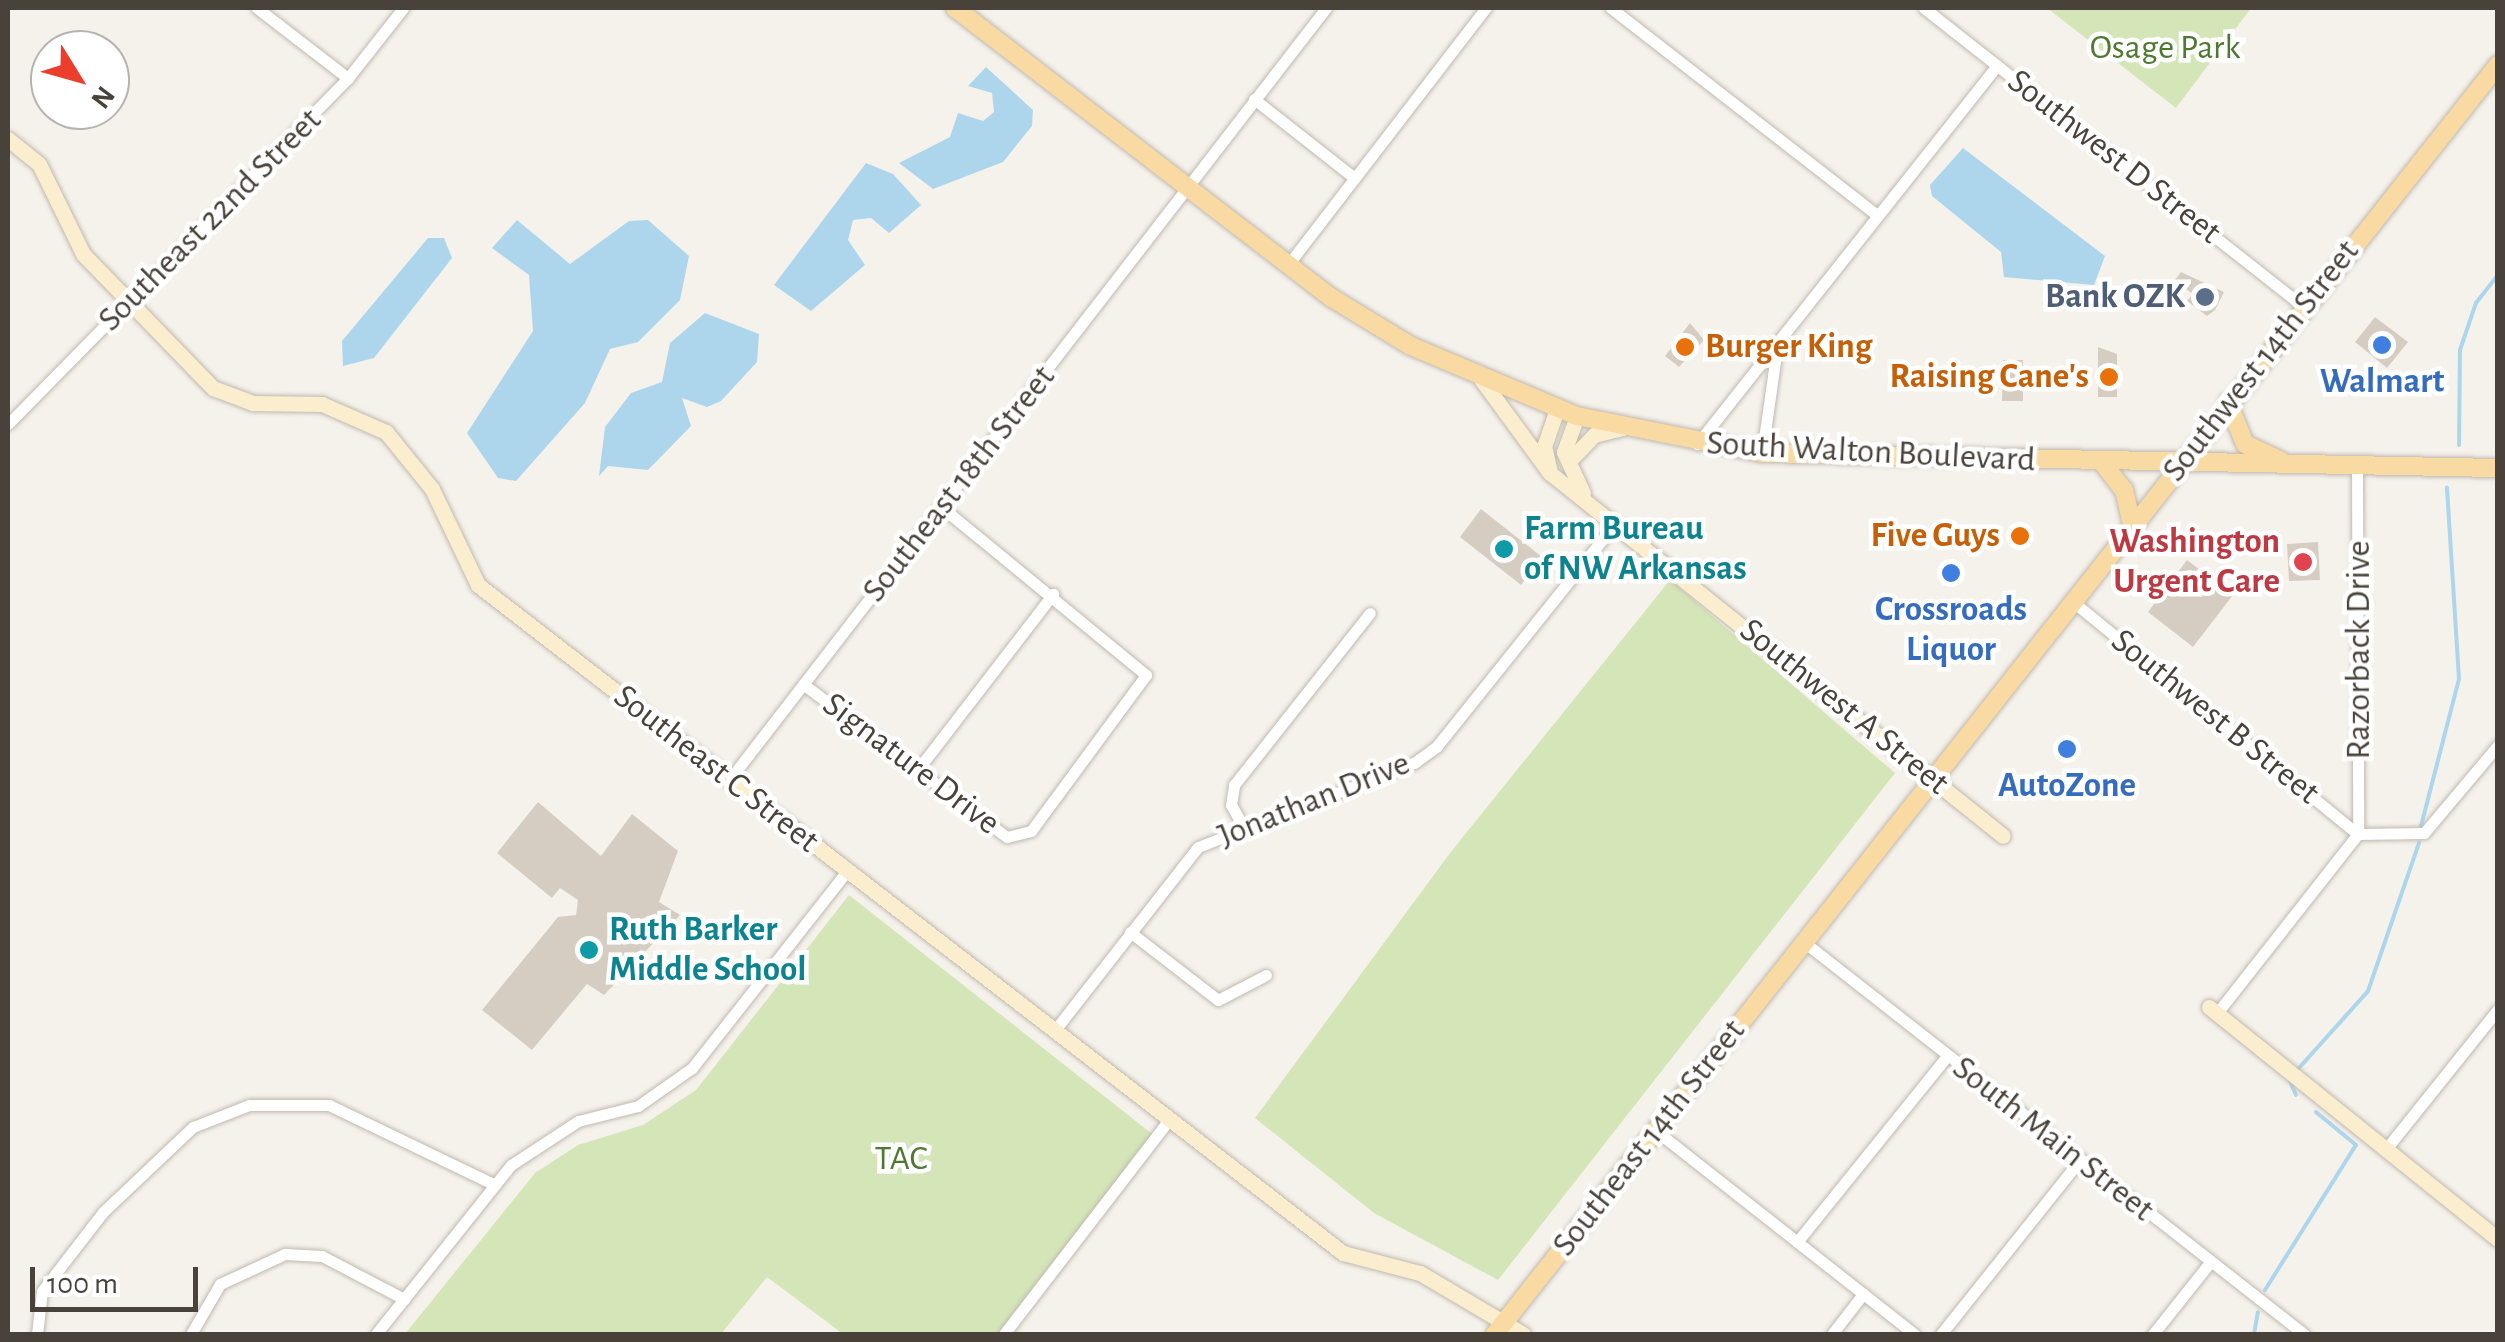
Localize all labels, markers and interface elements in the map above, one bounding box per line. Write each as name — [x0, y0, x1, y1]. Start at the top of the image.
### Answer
park label: Osage Park — [2090, 27, 2240, 69]
north arrow — [30, 30, 130, 130]
street label: Southwest D Street — [1999, 61, 2229, 253]
text: N — [85, 81, 119, 113]
street label: Southeast 22nd Street — [90, 100, 330, 340]
street label: Southwest 14th Street — [2154, 232, 2368, 490]
place label: Bank OZK — [2045, 276, 2185, 318]
marker: Bank OZK — [2194, 286, 2216, 308]
place label: Burger King — [1705, 326, 1872, 368]
marker: Walmart — [2371, 334, 2393, 356]
marker: Burger King — [1674, 336, 1696, 358]
place label: Raising Cane's — [1889, 356, 2089, 398]
street label: Southeast 18th Street — [854, 357, 1064, 611]
place label: Walmart — [2320, 361, 2444, 403]
marker: Raising Cane's — [2098, 366, 2120, 388]
street label: South Walton Boulevard — [1706, 422, 2036, 482]
place label: Farm Bureau of NW Arkansas — [1524, 508, 1747, 590]
place label: Five Guys — [1870, 515, 2000, 557]
place label: Washington Urgent Care — [2109, 521, 2280, 603]
marker: Five Guys — [2009, 525, 2031, 547]
marker: Farm Bureau of NW Arkansas — [1493, 538, 1515, 560]
street label: Razorback Drive — [2338, 540, 2380, 760]
marker: Washington Urgent Care — [2290, 549, 2316, 575]
marker: Crossroads Liquor — [1940, 562, 1962, 584]
place label: Crossroads Liquor — [1875, 589, 2027, 671]
street label: Southwest A Street — [1731, 610, 1957, 804]
street label: Southwest B Street — [2102, 620, 2328, 814]
street label: Southeast C Street — [605, 676, 827, 862]
street label: Signature Drive — [814, 684, 1008, 844]
marker: AutoZone — [2056, 738, 2078, 760]
street label: Jonathan Drive — [1212, 743, 1416, 857]
place label: AutoZone — [1998, 765, 2136, 807]
place label: Ruth Barker Middle School — [609, 909, 807, 991]
marker: Ruth Barker Middle School — [578, 939, 600, 961]
street label: Southeast 14th Street — [1544, 1011, 1754, 1265]
street label: South Main Street — [1944, 1047, 2162, 1231]
park label: TAC — [874, 1138, 928, 1180]
scale bar — [35, 1247, 202, 1309]
text: 100 m — [47, 1269, 118, 1299]

